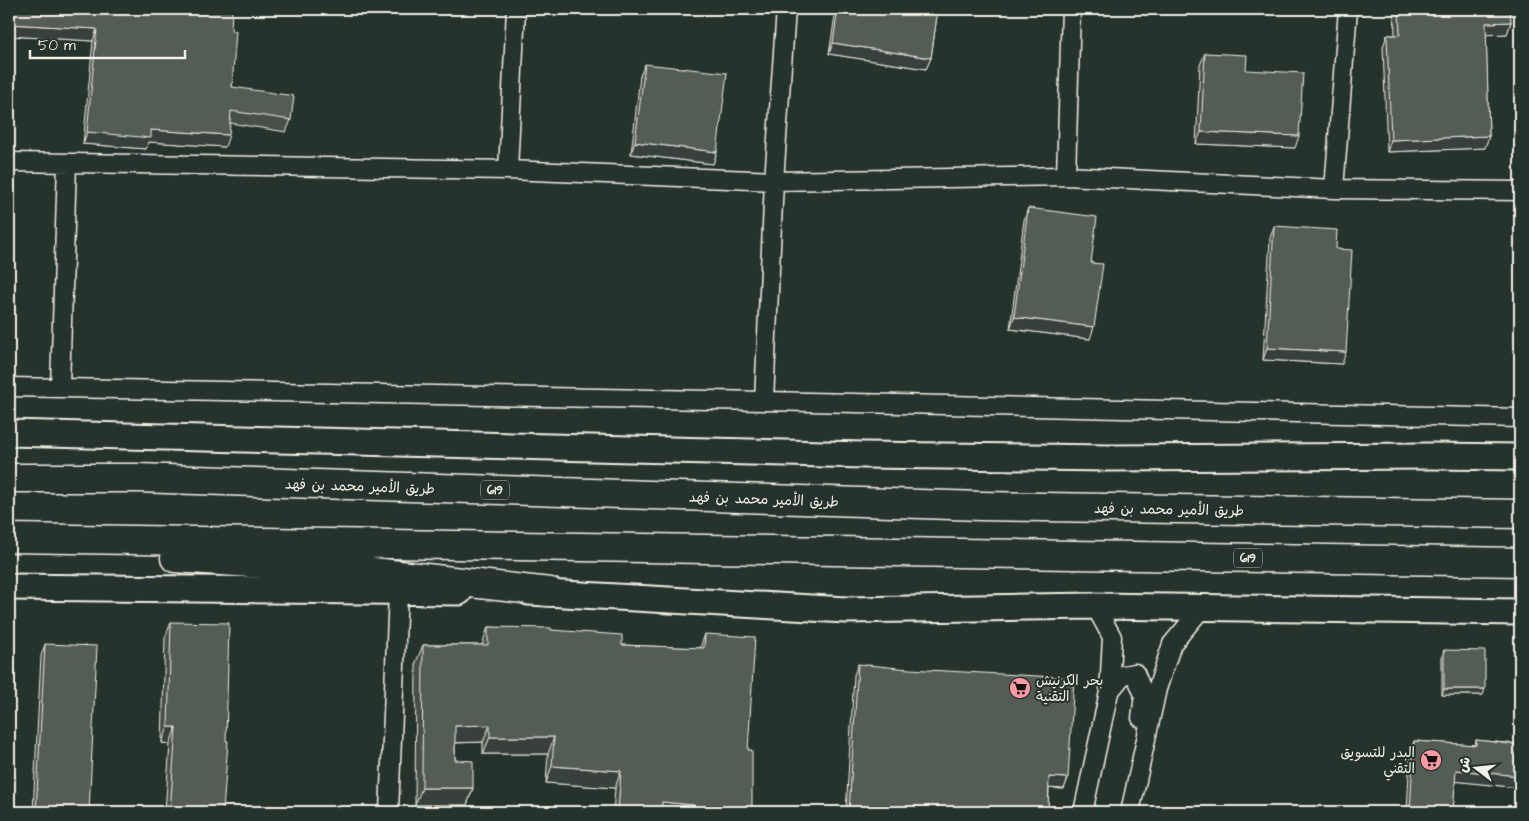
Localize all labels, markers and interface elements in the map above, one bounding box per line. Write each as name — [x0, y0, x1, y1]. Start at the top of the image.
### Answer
scale bar — [30, 28, 185, 60]
text: 50 m — [38, 35, 76, 56]
street label: طريق الأمير محمد بن فهد — [285, 474, 435, 500]
road number: 619 — [481, 480, 509, 500]
street label: طريق الأمير محمد بن فهد — [689, 487, 839, 513]
street label: طريق الأمير محمد بن فهد — [1094, 499, 1244, 521]
road number: 619 — [1234, 548, 1262, 568]
place label: بحر الكرنيش التقنية — [1036, 671, 1103, 707]
supermarket icon: بحر الكرنيش التقنية — [1008, 676, 1032, 700]
place label: البدر للتسويق التقني — [1340, 743, 1415, 781]
north arrow — [1452, 744, 1502, 794]
supermarket icon: البدر للتسويق التقني — [1419, 748, 1443, 772]
text: ش — [1453, 755, 1476, 775]

